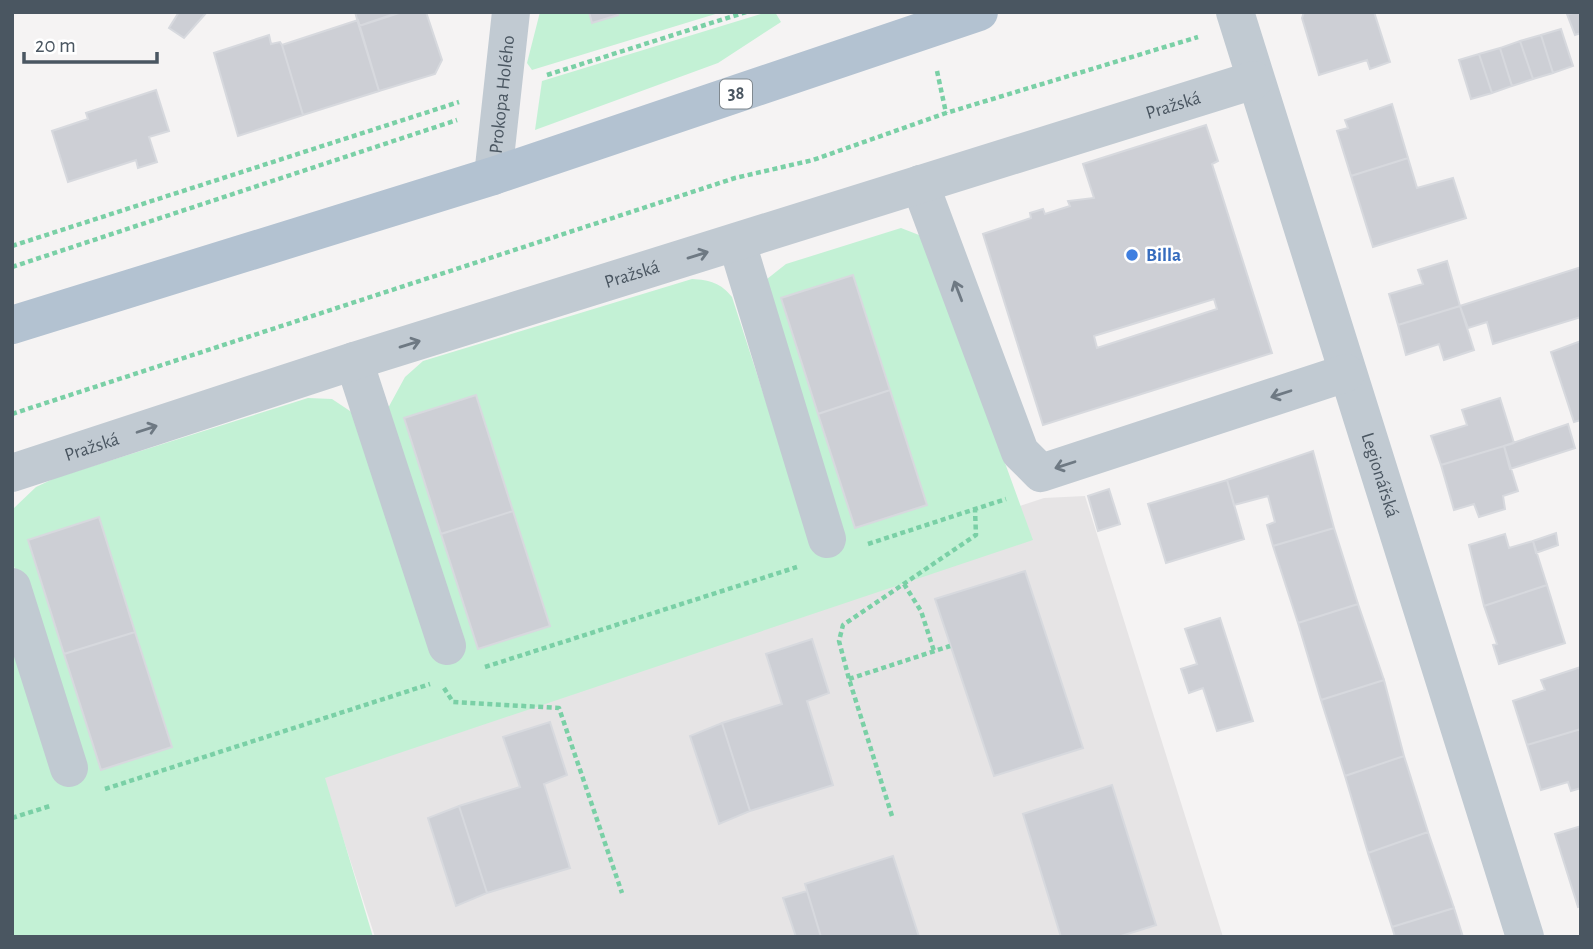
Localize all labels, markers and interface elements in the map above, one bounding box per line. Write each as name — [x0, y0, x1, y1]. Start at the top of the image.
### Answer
scale bar — [24, 21, 158, 65]
street label: Prokopa Holého — [486, 34, 518, 155]
text: 20 m — [35, 35, 76, 56]
road number: 38 — [720, 80, 752, 108]
street label: Pražská — [1143, 88, 1203, 123]
place label: Billa — [1146, 246, 1181, 265]
marker: Billa — [1124, 247, 1140, 263]
one-way arrow — [687, 248, 709, 261]
street label: Pražská — [602, 257, 662, 292]
one-way arrow — [951, 280, 964, 302]
one-way arrow — [399, 337, 421, 349]
one-way arrow — [1271, 389, 1293, 401]
one-way arrow — [136, 421, 158, 434]
street label: Pražská — [62, 429, 122, 465]
street label: Legionářská — [1358, 430, 1402, 520]
one-way arrow — [1054, 459, 1076, 472]

